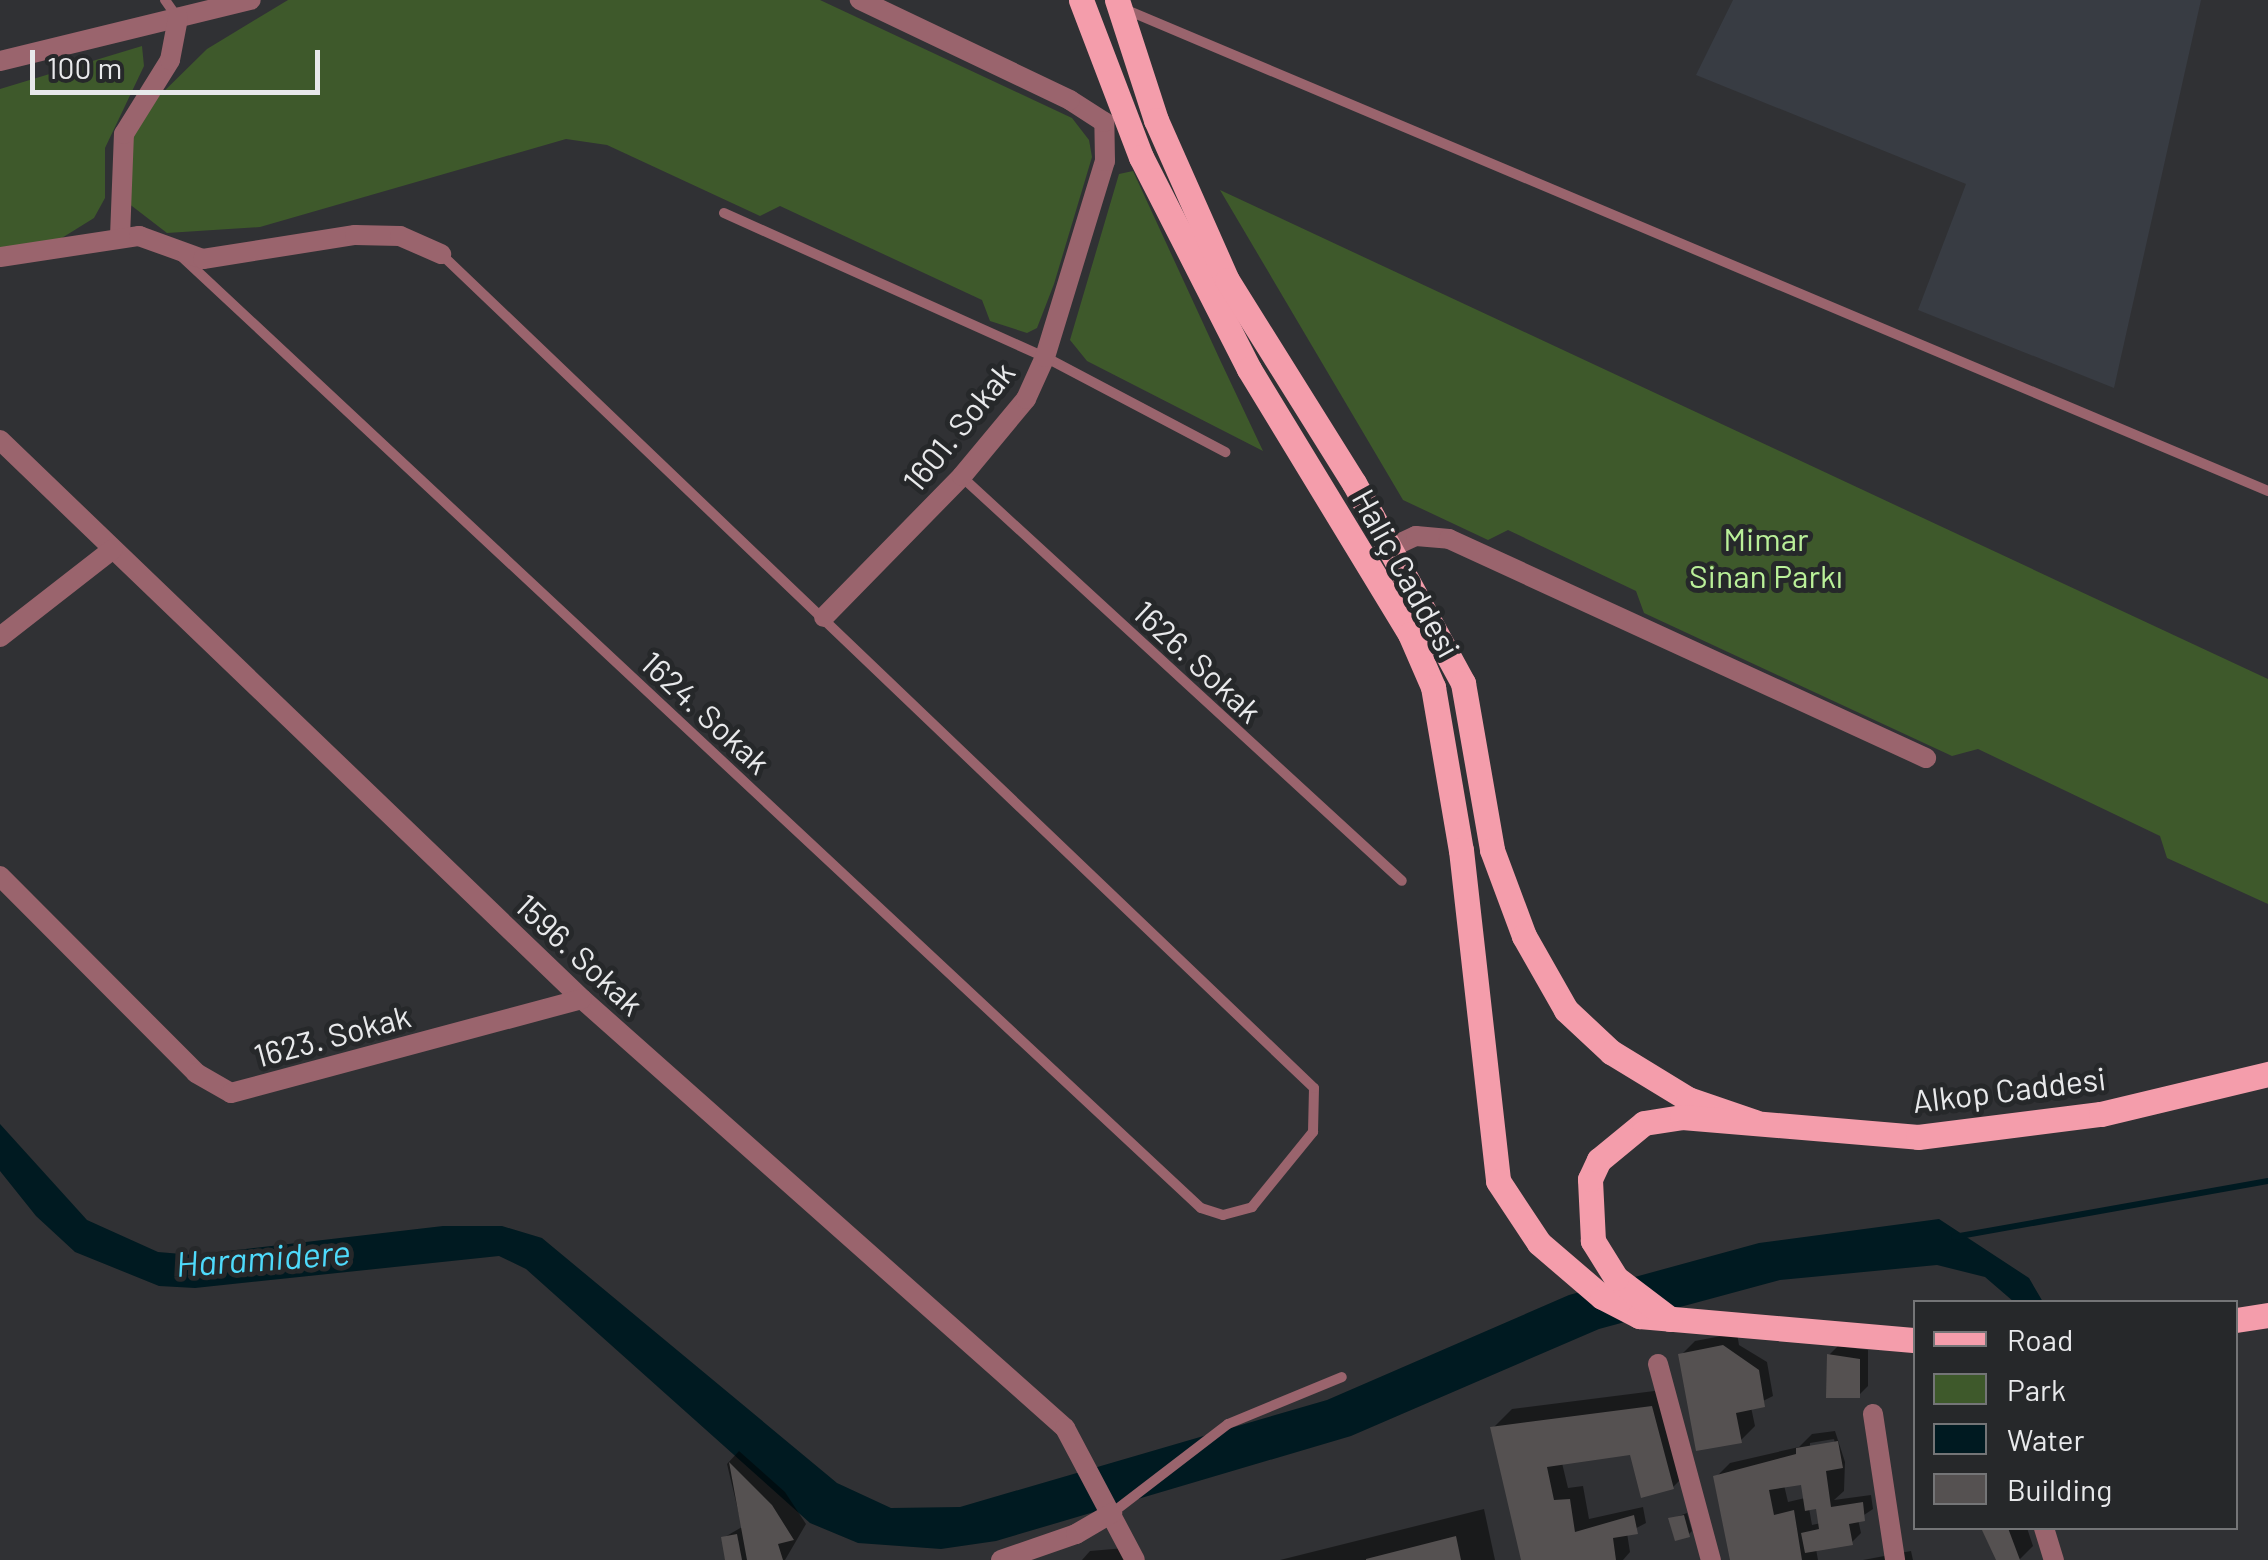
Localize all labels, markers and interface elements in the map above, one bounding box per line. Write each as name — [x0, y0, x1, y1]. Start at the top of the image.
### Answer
scale bar — [35, 30, 325, 92]
text: 100 m — [47, 49, 122, 85]
street label: 1601. Sokak — [894, 353, 1022, 499]
street label: Haliç Caddesi — [1345, 482, 1469, 664]
park label: Mimar Sinan Parkı — [1689, 520, 1843, 595]
street label: 1626. Sokak — [1126, 592, 1270, 730]
street label: 1624. Sokak — [634, 643, 778, 781]
street label: 1596. Sokak — [508, 885, 652, 1023]
street label: 1623. Sokak — [249, 996, 415, 1074]
street label: Alkop Caddesi — [1910, 1058, 2108, 1120]
water label: Haramidere — [174, 1230, 352, 1284]
legend — [1913, 1300, 2238, 1530]
text: Road — [2007, 1321, 2073, 1357]
text: Park — [2007, 1371, 2066, 1407]
text: Water — [2007, 1421, 2085, 1457]
text: Building — [2007, 1471, 2112, 1507]

